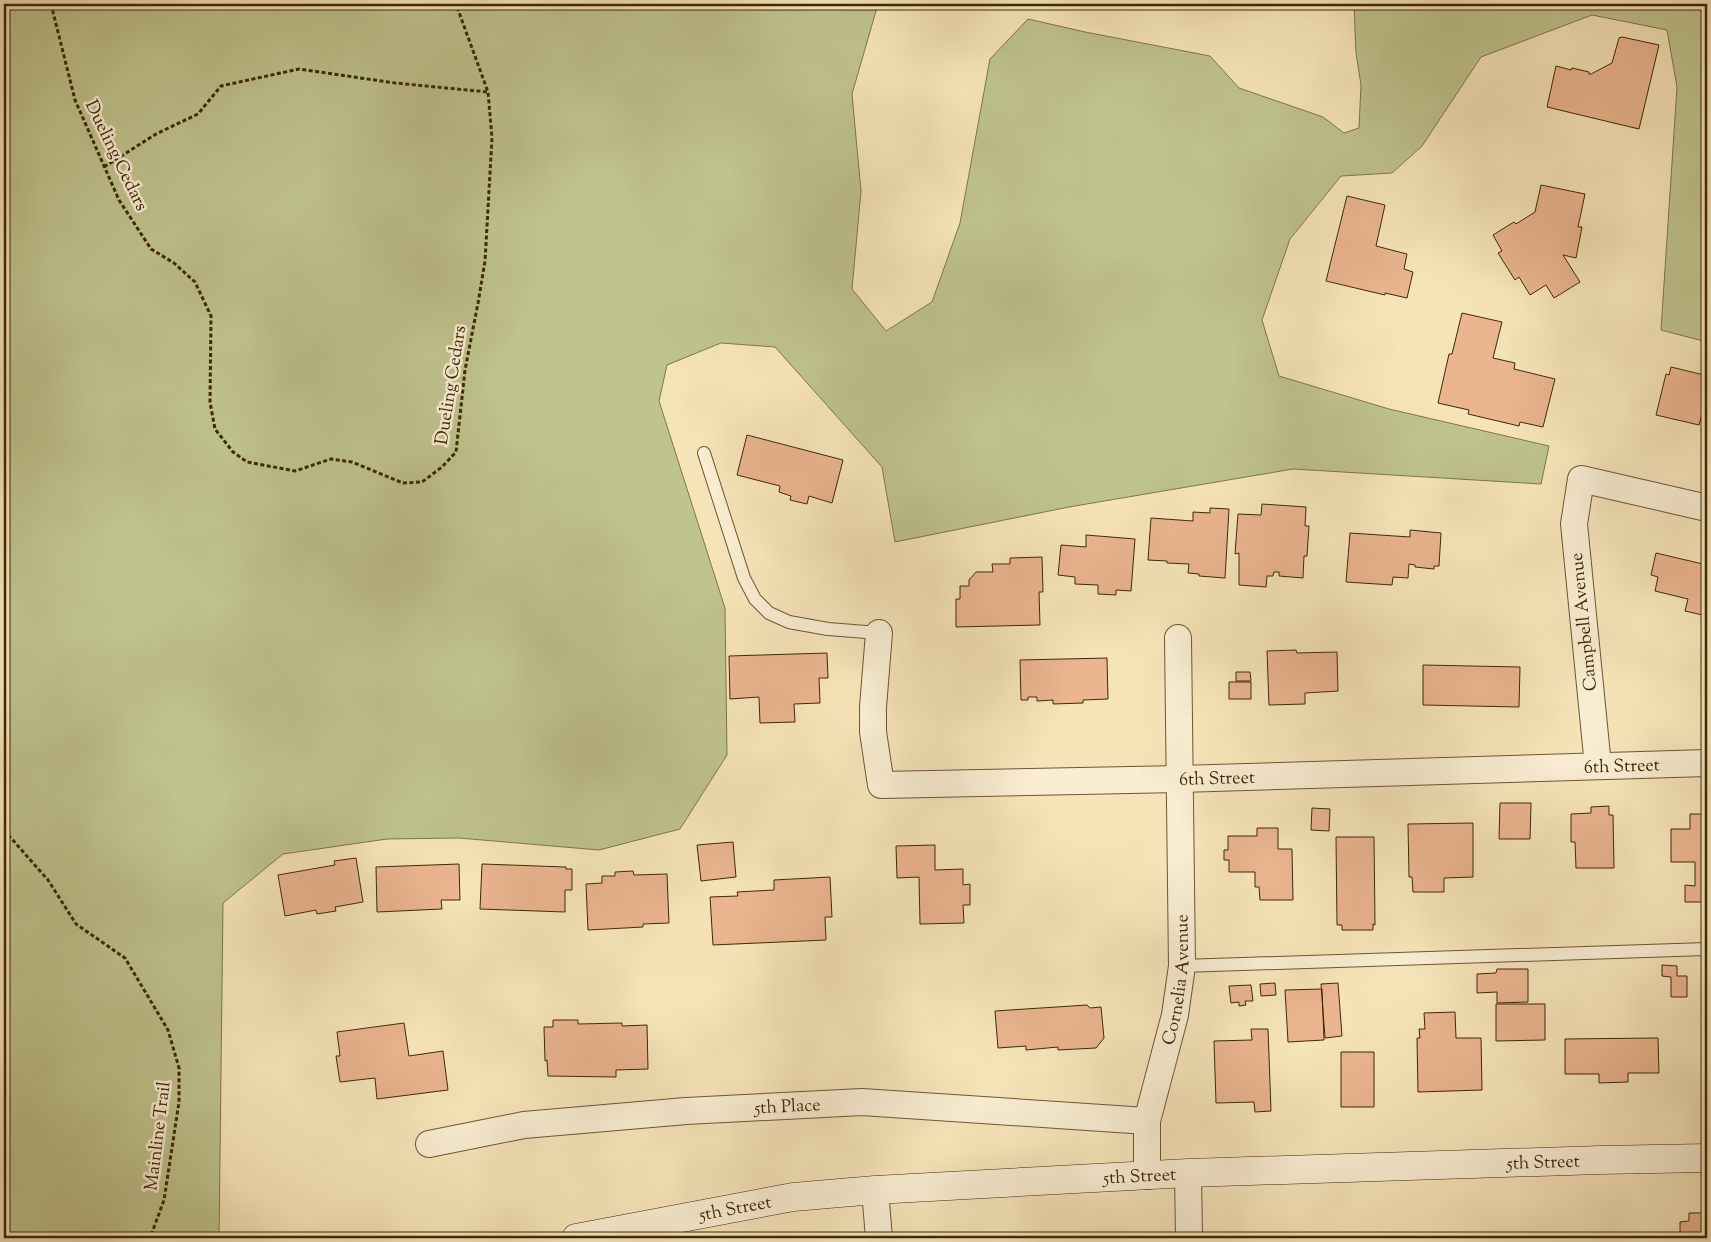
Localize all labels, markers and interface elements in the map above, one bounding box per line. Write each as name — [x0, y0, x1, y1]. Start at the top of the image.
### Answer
street label: Dueling Cedars — [77, 96, 153, 216]
street label: Dueling Cedars — [430, 324, 474, 447]
street label: Campbell Avenue — [1565, 551, 1605, 692]
street label: 6th Street — [1584, 753, 1660, 782]
street label: 6th Street — [1179, 766, 1255, 794]
street label: Cornelia Avenue — [1157, 914, 1198, 1048]
street label: Mainline Trail — [139, 1080, 179, 1192]
street label: 5th Place — [753, 1093, 821, 1123]
street label: 5th Street — [1505, 1150, 1580, 1178]
street label: 5th Street — [1101, 1163, 1177, 1193]
street label: 5th Street — [696, 1190, 774, 1230]

